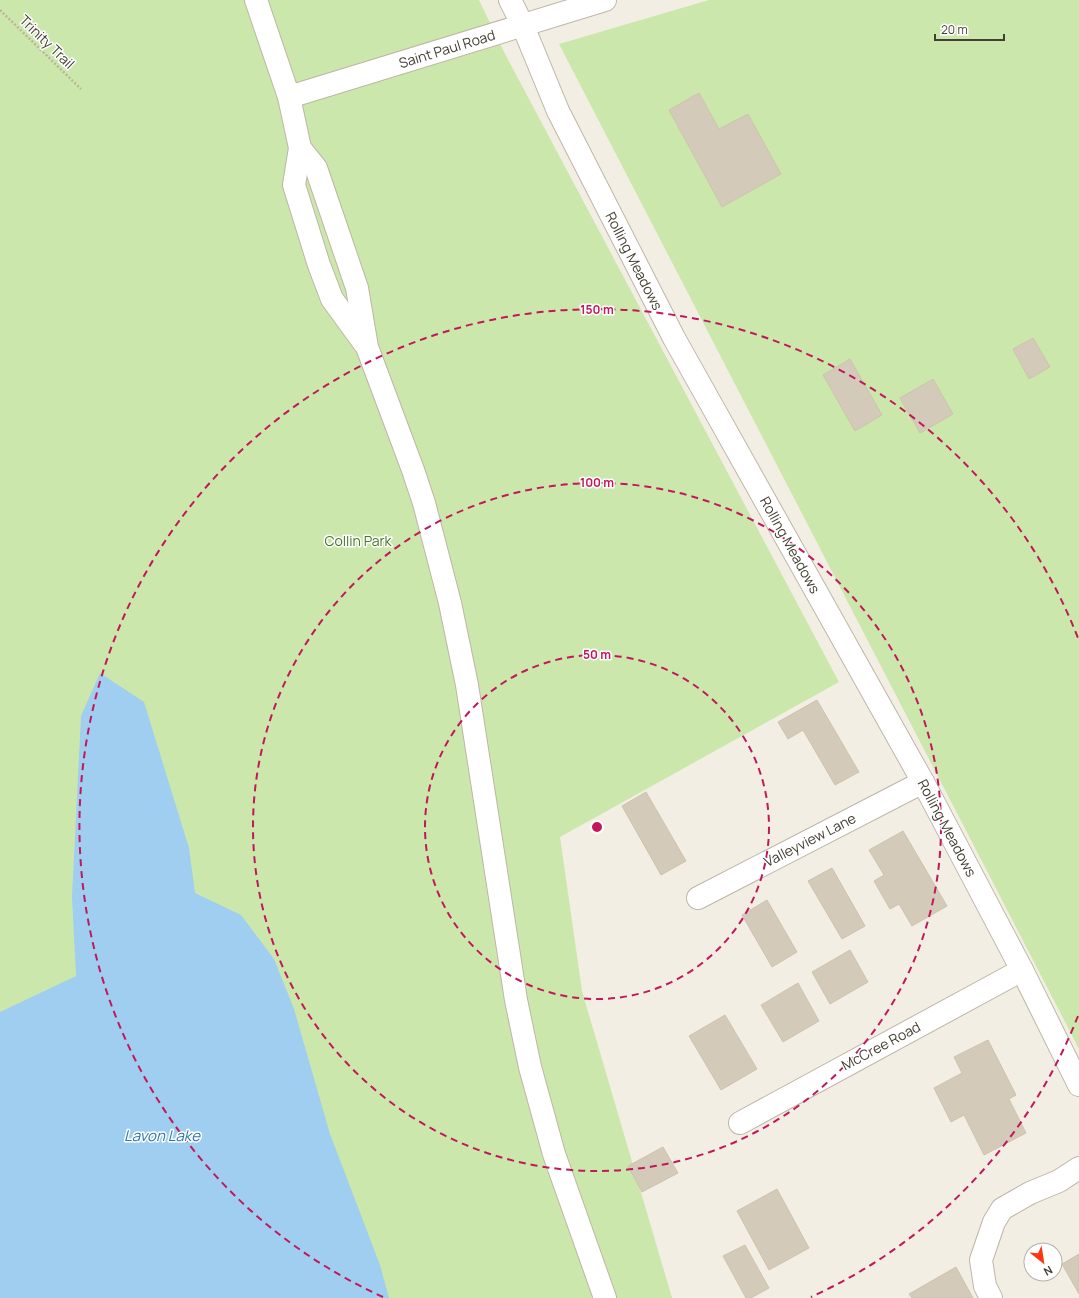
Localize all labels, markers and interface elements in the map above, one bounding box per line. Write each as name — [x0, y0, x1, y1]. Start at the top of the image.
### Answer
street label: Trinity Trail — [16, 11, 79, 73]
scale bar — [935, 16, 1004, 42]
text: 20 m — [941, 21, 968, 38]
street label: Saint Paul Road — [396, 25, 497, 72]
street label: Rolling Meadows — [601, 208, 667, 313]
text: 150 m — [580, 301, 614, 318]
text: 100 m — [580, 474, 614, 491]
street label: Rolling Meadows — [756, 493, 825, 597]
park label: Collin Park — [324, 531, 393, 550]
text: 50 m — [583, 646, 611, 663]
street label: Rolling Meadows — [914, 776, 981, 880]
street label: Valleyview Lane — [761, 808, 859, 871]
centre of rings — [590, 820, 604, 834]
street label: McCree Road — [838, 1017, 924, 1074]
water label: Lavon Lake — [124, 1125, 201, 1146]
north arrow — [1023, 1242, 1063, 1282]
text: N — [1041, 1263, 1055, 1280]

